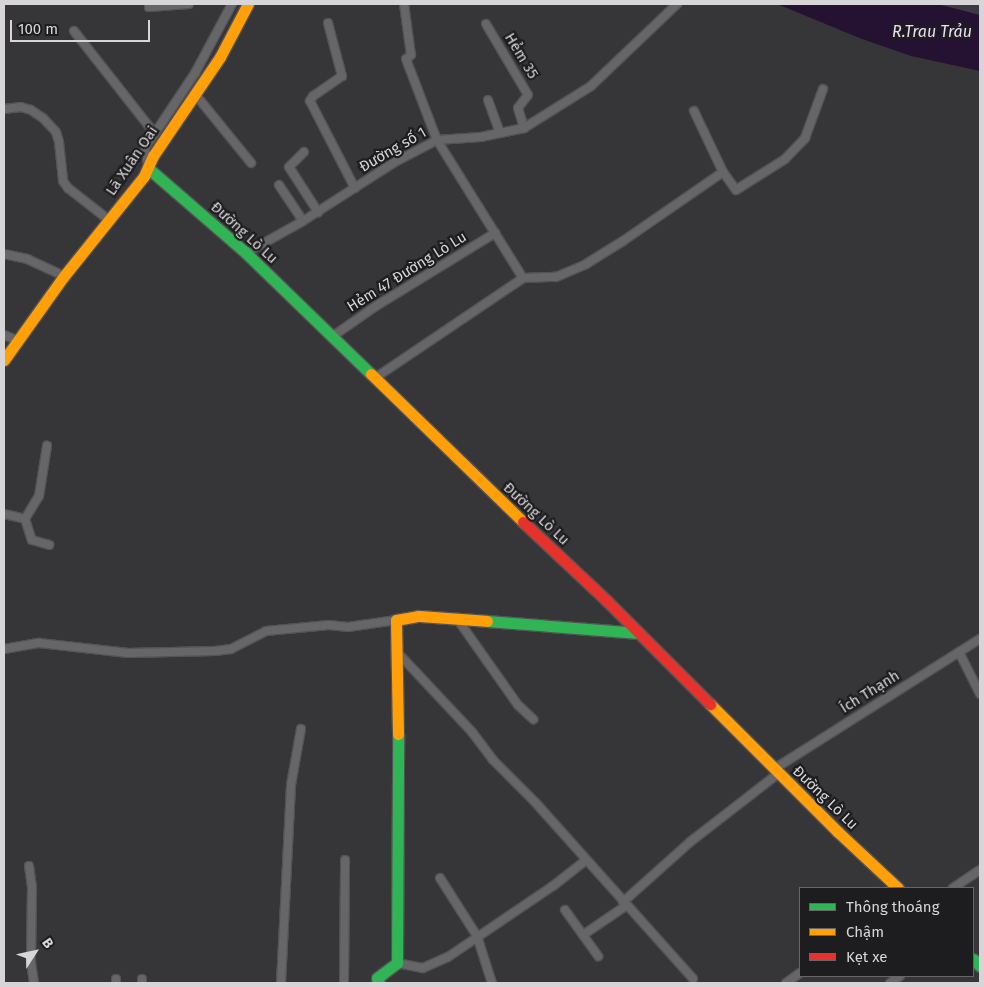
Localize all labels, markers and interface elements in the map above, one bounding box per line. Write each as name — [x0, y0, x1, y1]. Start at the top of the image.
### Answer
scale bar — [12, 10, 152, 42]
text: 100 m — [18, 20, 58, 38]
water label: R.Trau Trảu — [892, 22, 972, 42]
street label: Hẻm 35 — [500, 30, 542, 82]
street label: Lã Xuân Oai — [102, 123, 162, 199]
street label: Đường số 1 — [356, 124, 430, 176]
street label: Đường Lò Lu — [207, 198, 281, 268]
street label: Hẻm 47 Đường Lò Lu — [344, 228, 470, 316]
street label: Đường Lò Lu — [499, 479, 573, 549]
street label: Ích Thạnh — [837, 667, 903, 717]
street label: Đường Lò Lu — [789, 762, 861, 834]
legend — [799, 887, 974, 977]
text: Thông thoáng — [846, 898, 939, 916]
text: Chậm — [846, 923, 884, 941]
north arrow — [10, 927, 60, 977]
text: B — [38, 935, 57, 952]
text: Kẹt xe — [846, 948, 888, 966]

